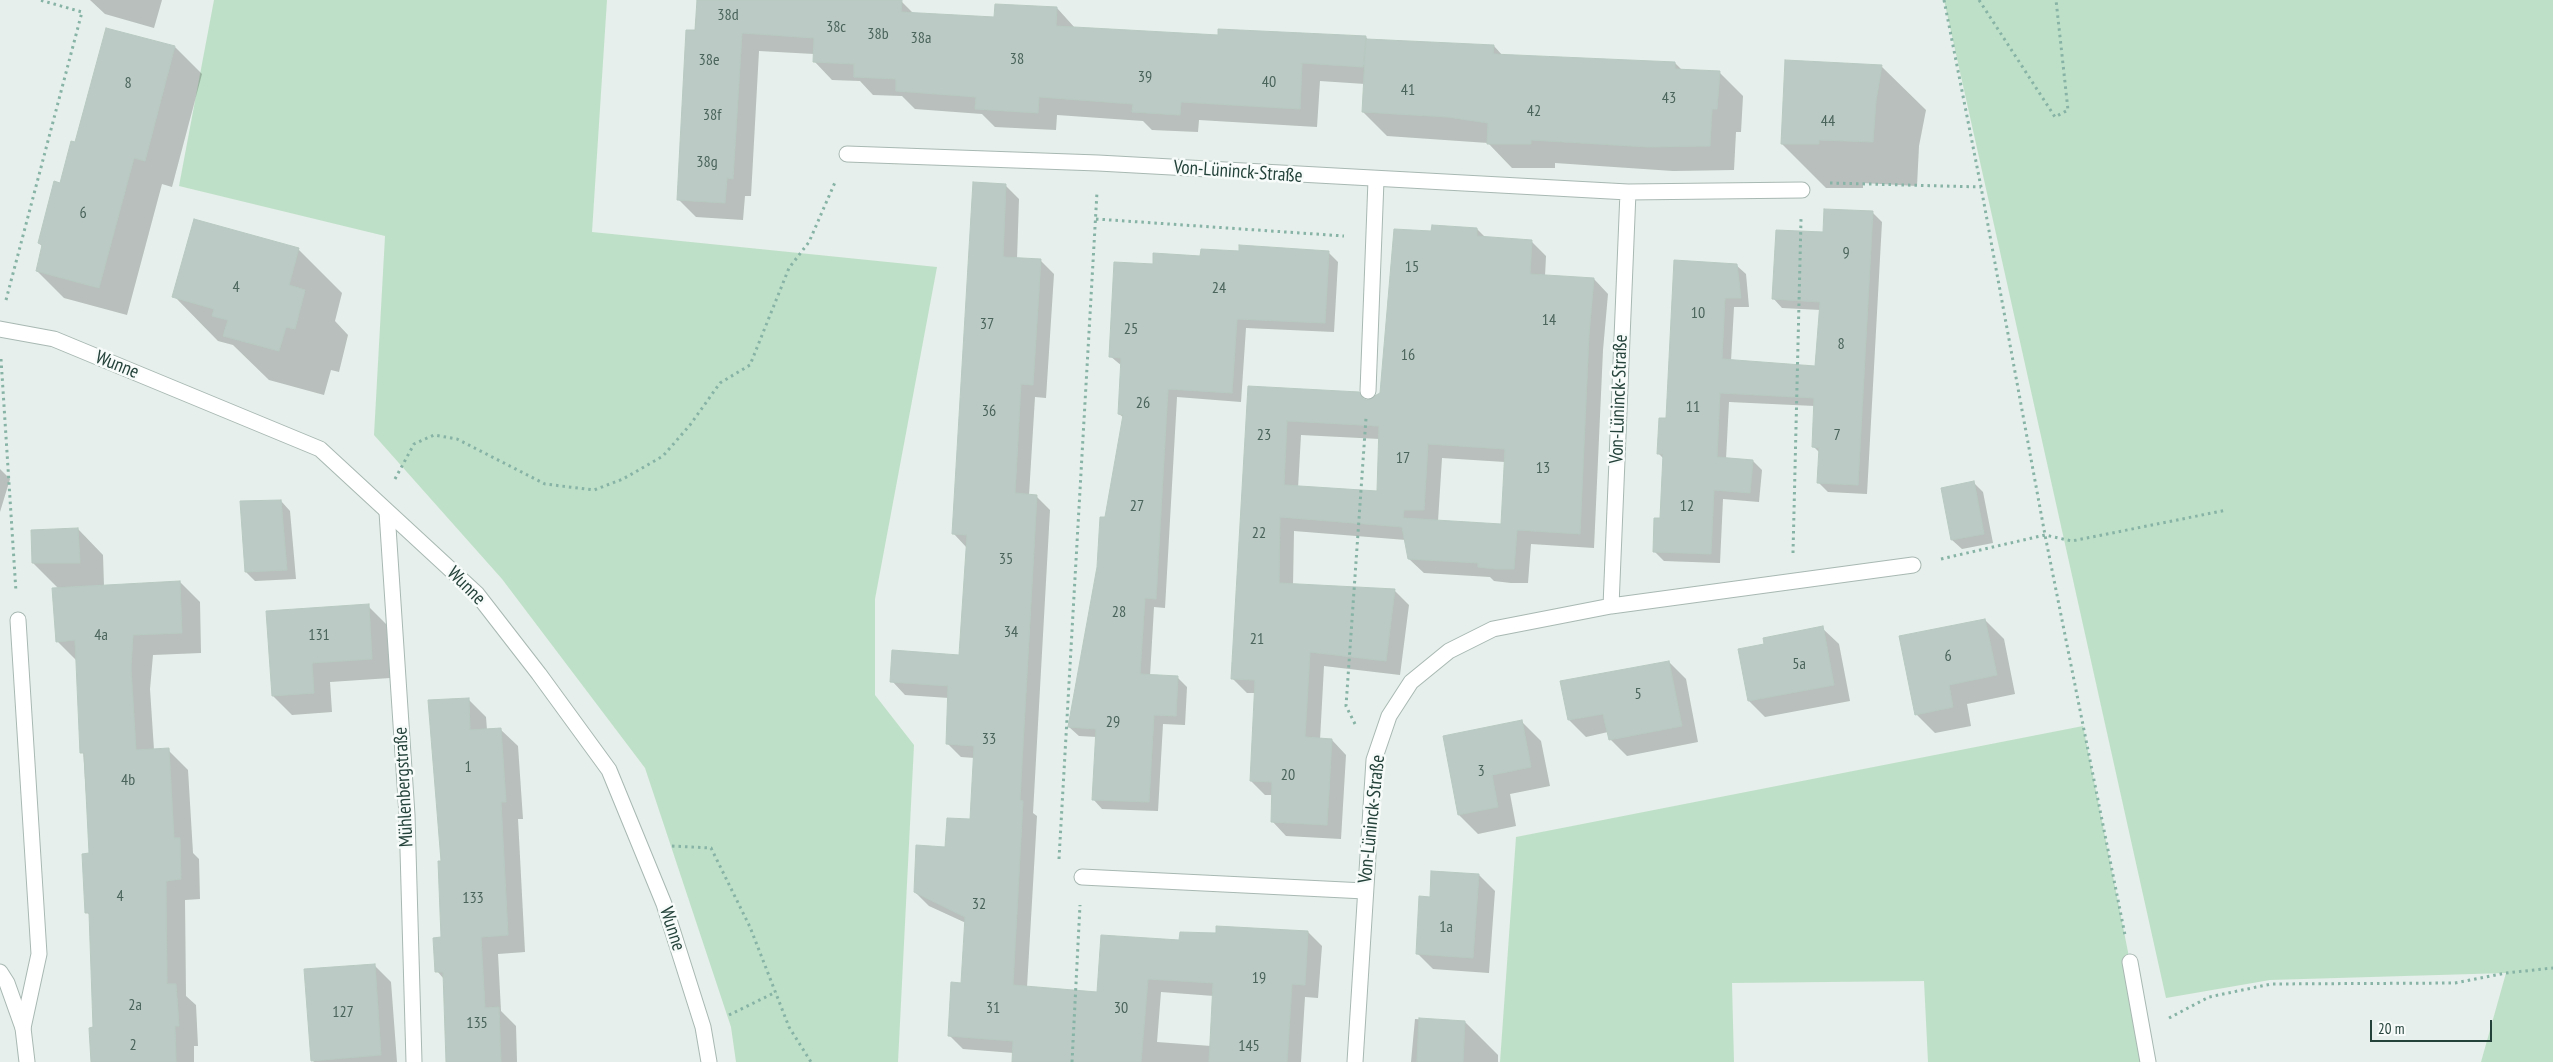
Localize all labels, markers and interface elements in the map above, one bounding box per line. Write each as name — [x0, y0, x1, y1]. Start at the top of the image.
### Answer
house number: 38d — [717, 5, 739, 25]
house number: 38c — [826, 17, 846, 37]
house number: 38b — [867, 24, 889, 44]
house number: 38a — [911, 28, 931, 48]
house number: 38 — [1010, 49, 1024, 69]
house number: 38e — [698, 50, 720, 70]
house number: 39 — [1138, 67, 1152, 87]
house number: 40 — [1262, 72, 1276, 92]
house number: 8 — [124, 73, 132, 93]
house number: 41 — [1401, 80, 1415, 100]
house number: 43 — [1662, 88, 1676, 108]
house number: 42 — [1527, 101, 1541, 121]
house number: 38f — [703, 105, 721, 125]
house number: 44 — [1821, 111, 1835, 131]
house number: 38g — [696, 152, 718, 172]
street label: Von-Lüninck-Straße — [1173, 156, 1303, 188]
house number: 6 — [79, 203, 87, 223]
house number: 9 — [1842, 243, 1850, 263]
house number: 15 — [1405, 257, 1419, 277]
house number: 4 — [232, 277, 240, 297]
house number: 24 — [1212, 278, 1226, 298]
house number: 10 — [1691, 303, 1705, 323]
house number: 14 — [1542, 310, 1556, 330]
house number: 37 — [980, 314, 994, 334]
house number: 25 — [1124, 319, 1138, 339]
street label: Von-Lüninck-Straße — [1605, 334, 1633, 464]
house number: 8 — [1837, 334, 1845, 354]
house number: 16 — [1401, 345, 1415, 365]
street label: Wunne — [92, 346, 142, 384]
house number: 26 — [1136, 393, 1150, 413]
house number: 11 — [1686, 397, 1700, 417]
house number: 36 — [982, 401, 996, 421]
house number: 23 — [1257, 425, 1271, 445]
house number: 7 — [1833, 425, 1841, 445]
house number: 17 — [1396, 448, 1410, 468]
house number: 13 — [1536, 458, 1550, 478]
house number: 27 — [1130, 496, 1144, 516]
house number: 12 — [1680, 496, 1694, 516]
house number: 22 — [1252, 523, 1266, 543]
house number: 35 — [999, 549, 1013, 569]
street label: Wunne — [442, 562, 490, 610]
house number: 28 — [1112, 602, 1126, 622]
house number: 34 — [1004, 622, 1018, 642]
house number: 4a — [94, 625, 108, 645]
house number: 131 — [308, 625, 330, 645]
house number: 21 — [1250, 629, 1264, 649]
house number: 6 — [1944, 646, 1952, 666]
house number: 5a — [1792, 654, 1806, 674]
house number: 5 — [1634, 684, 1642, 704]
house number: 29 — [1106, 712, 1120, 732]
street label: Mühlenbergstraße — [389, 726, 419, 848]
house number: 33 — [982, 729, 996, 749]
street label: Von-Lüninck-Straße — [1354, 754, 1390, 884]
house number: 1 — [464, 757, 472, 777]
house number: 3 — [1477, 761, 1485, 781]
house number: 20 — [1281, 765, 1295, 785]
house number: 4b — [121, 770, 135, 790]
house number: 4 — [116, 886, 124, 906]
house number: 133 — [462, 888, 484, 908]
house number: 32 — [972, 894, 986, 914]
street label: Wunne — [654, 904, 690, 954]
house number: 1a — [1439, 917, 1453, 937]
house number: 19 — [1252, 968, 1266, 988]
house number: 2a — [128, 995, 142, 1015]
house number: 31 — [986, 998, 1000, 1018]
house number: 30 — [1114, 998, 1128, 1018]
house number: 127 — [332, 1002, 354, 1022]
scale bar — [2373, 1010, 2496, 1042]
house number: 135 — [466, 1013, 488, 1033]
text: 20 m — [2378, 1019, 2404, 1038]
house number: 2 — [129, 1035, 137, 1055]
house number: 145 — [1238, 1036, 1260, 1056]

